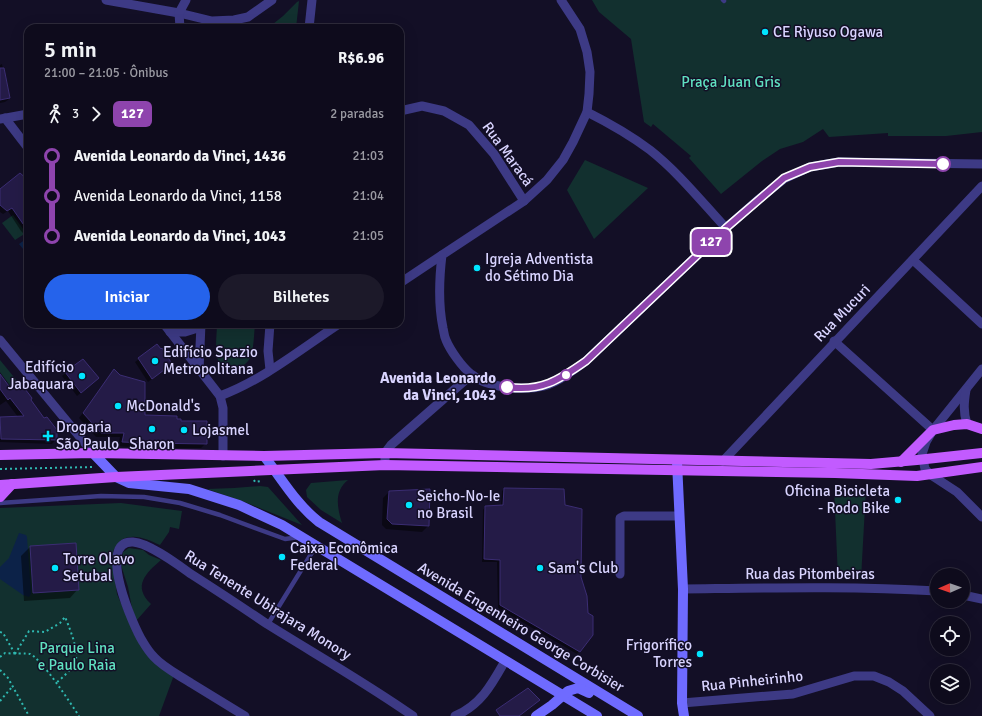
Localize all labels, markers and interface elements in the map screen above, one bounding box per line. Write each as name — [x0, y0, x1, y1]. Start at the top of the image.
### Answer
place label: CE Riyuso Ogawa — [773, 23, 883, 41]
marker: CE Riyuso Ogawa — [760, 27, 770, 37]
text: 5 min — [44, 36, 97, 63]
text: R$6.96 — [338, 49, 384, 67]
text: 21:00 – 21:05 · Ônibus — [44, 65, 168, 81]
park label: Praça Juan Gris — [681, 73, 781, 91]
icon: walk — [44, 103, 66, 125]
icon: forward — [85, 103, 107, 125]
text: 127 — [121, 105, 144, 122]
text: 3 — [72, 106, 79, 122]
text: 2 paradas — [330, 106, 384, 122]
street label: Rua Maracá — [479, 118, 537, 190]
text: Avenida Leonardo da Vinci, 1436 — [74, 147, 286, 165]
text: 21:03 — [352, 148, 384, 164]
unlabelled marker — [935, 156, 951, 172]
text: Avenida Leonardo da Vinci, 1158 — [74, 187, 282, 205]
text: 21:04 — [352, 188, 384, 204]
text: Avenida Leonardo da Vinci, 1043 — [74, 227, 286, 245]
text: 21:05 — [352, 228, 384, 244]
line badge: 127 — [688, 229, 734, 255]
text: 127 — [700, 233, 722, 250]
place label: Igreja Adventista do Sétimo Dia — [485, 250, 593, 285]
marker: Igreja Adventista do Sétimo Dia — [472, 263, 482, 273]
button: Iniciar — [44, 274, 210, 320]
button: Bilhetes — [218, 274, 384, 320]
street label: Rua Mucuri — [810, 280, 874, 346]
place label: Edifício Spazio Metropolitana — [163, 343, 258, 378]
marker: Edifício Spazio Metropolitana — [150, 356, 160, 366]
place label: Edifício Jabaquara — [8, 358, 74, 393]
place label: Avenida Leonardo da Vinci, 1043 — [380, 369, 496, 404]
unlabelled marker — [560, 369, 572, 381]
marker: Edifício Jabaquara — [77, 371, 87, 381]
marker: Avenida Leonardo da Vinci, 1043 — [499, 379, 515, 395]
place label: McDonald's — [126, 397, 201, 415]
marker: McDonald's — [113, 401, 123, 411]
place label: Drogaria São Paulo — [56, 418, 119, 453]
place label: Lojasmel — [192, 421, 249, 439]
marker: Sharon — [147, 424, 157, 434]
marker: Lojasmel — [179, 425, 189, 435]
marker: Drogaria São Paulo — [43, 431, 53, 441]
place label: Sharon — [129, 435, 175, 453]
place label: Oficina Bicicleta - Rodo Bike — [785, 482, 890, 517]
place label: Seicho-No-Ie no Brasil — [417, 487, 500, 522]
marker: Oficina Bicicleta - Rodo Bike — [893, 495, 903, 505]
marker: Seicho-No-Ie no Brasil — [404, 500, 414, 510]
place label: Caixa Econômica Federal — [290, 539, 398, 574]
street label: Rua Tenente Ubirajara Monory — [181, 546, 355, 664]
place label: Torre Olavo Setubal — [63, 550, 135, 585]
marker: Caixa Econômica Federal — [277, 552, 287, 562]
street label: Avenida Engenheiro George Corbisier — [415, 558, 628, 696]
place label: Sam's Club — [548, 559, 618, 577]
marker: Torre Olavo Setubal — [50, 563, 60, 573]
marker: Sam's Club — [535, 563, 545, 573]
street label: Rua das Pitombeiras — [745, 565, 875, 583]
north arrow — [930, 568, 970, 608]
map controls — [930, 568, 970, 704]
button: locate — [930, 616, 970, 656]
place label: Frigorífico Torres — [626, 636, 692, 671]
park label: Parque Lina e Paulo Raia — [38, 639, 116, 674]
marker: Frigorífico Torres — [695, 649, 705, 659]
button: layers — [930, 664, 970, 704]
street label: Rua Pinheirinho — [700, 667, 804, 695]

